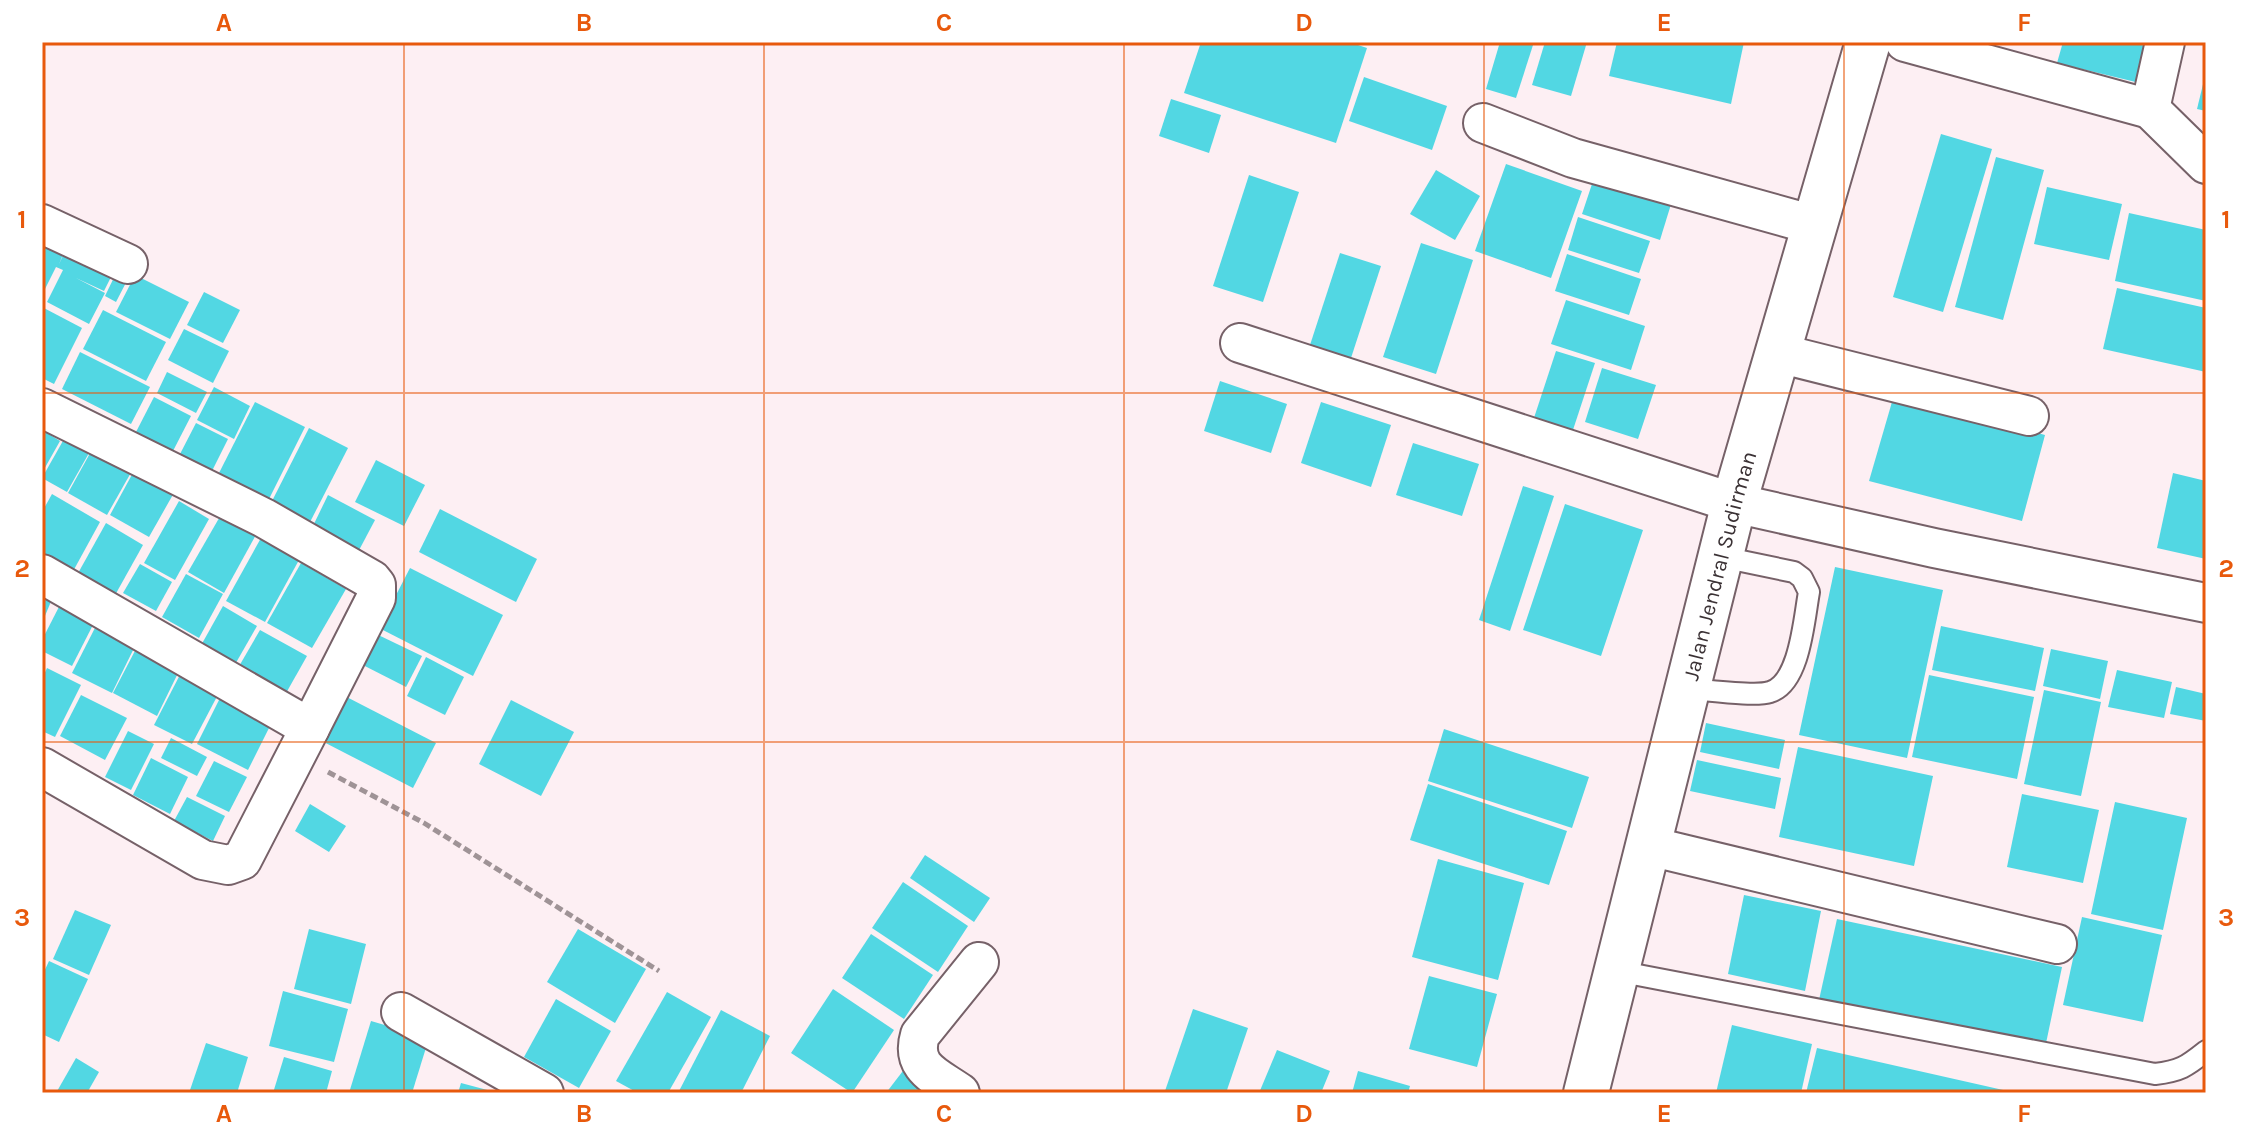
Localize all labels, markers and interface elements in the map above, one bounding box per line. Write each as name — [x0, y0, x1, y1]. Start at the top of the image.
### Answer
text: A — [216, 7, 232, 38]
text: B — [576, 7, 592, 38]
text: C — [936, 7, 952, 38]
text: D — [1295, 7, 1313, 38]
text: E — [1656, 7, 1672, 38]
text: F — [2017, 7, 2031, 38]
text: 1 — [17, 204, 27, 235]
text: 1 — [2221, 204, 2231, 235]
street label: Jalan Jendral Sudirman — [1678, 448, 1762, 683]
text: 2 — [14, 553, 30, 584]
text: 2 — [2218, 553, 2234, 584]
text: 3 — [14, 902, 30, 933]
text: 3 — [2218, 902, 2234, 933]
text: A — [216, 1098, 232, 1129]
text: B — [576, 1098, 592, 1129]
text: C — [936, 1098, 952, 1129]
text: D — [1295, 1098, 1313, 1129]
text: E — [1656, 1098, 1672, 1129]
text: F — [2017, 1098, 2031, 1129]

